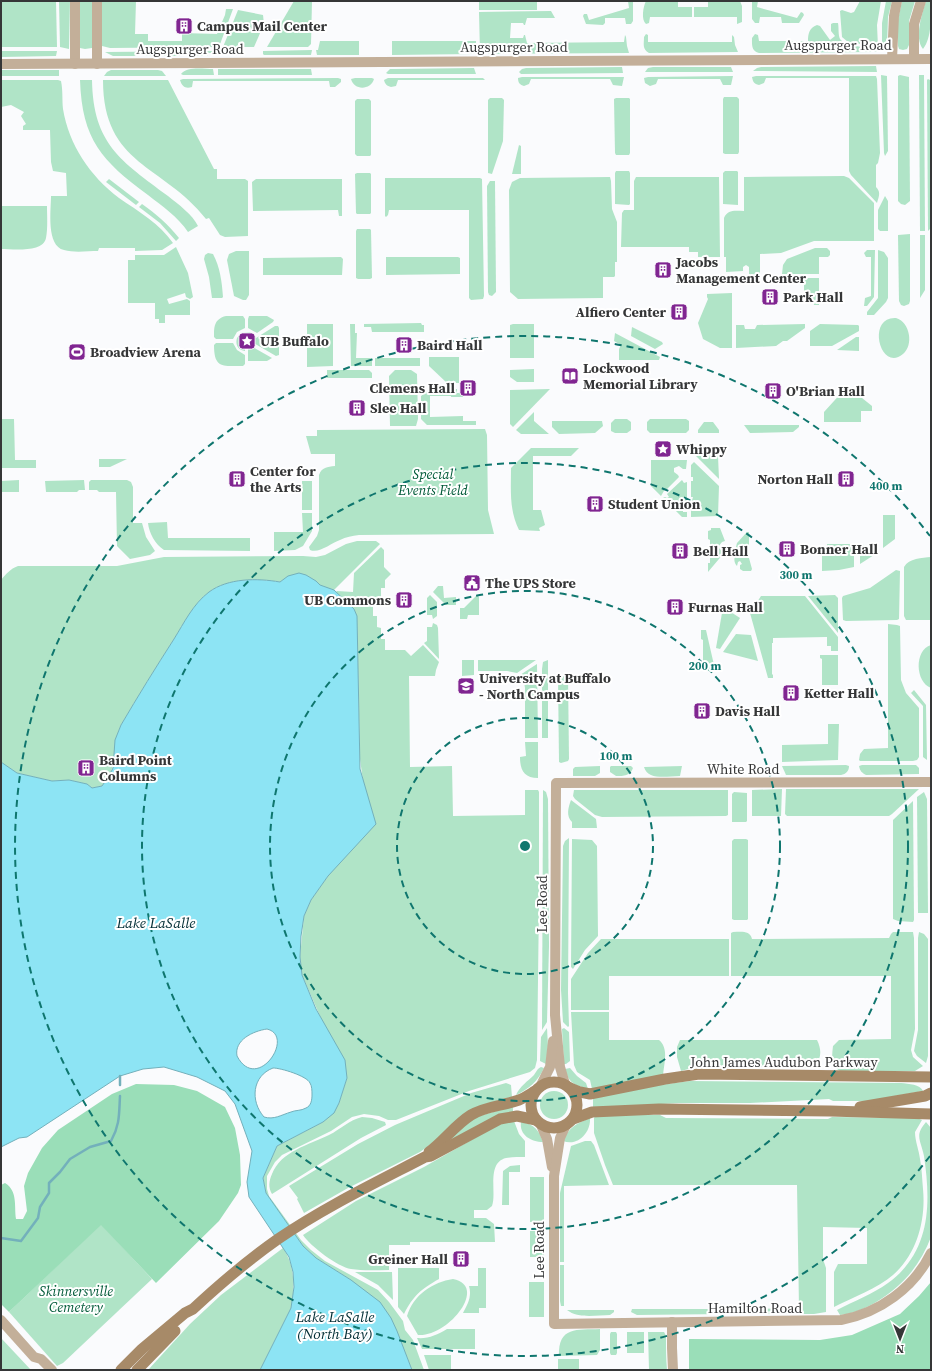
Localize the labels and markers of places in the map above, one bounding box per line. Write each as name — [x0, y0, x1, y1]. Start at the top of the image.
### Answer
building icon: Campus Mail Center — [174, 16, 194, 36]
place label: Campus Mail Center — [197, 16, 327, 36]
place label: Jacobs Management Center — [675, 252, 807, 288]
building icon: Jacobs Management Center — [653, 260, 673, 280]
building icon: Park Hall — [760, 287, 780, 307]
place label: Park Hall — [783, 287, 844, 307]
place label: Alfiero Center — [575, 302, 666, 322]
building icon: Alfiero Center — [669, 302, 689, 322]
place icon: UB Buffalo — [237, 331, 257, 351]
place label: UB Buffalo — [260, 331, 329, 351]
building icon: Baird Hall — [394, 335, 414, 355]
place label: Baird Hall — [417, 335, 483, 355]
sports icon: Broadview Arena — [67, 342, 87, 362]
place label: Broadview Arena — [90, 342, 201, 362]
place label: Lockwood Memorial Library — [583, 358, 698, 394]
library icon: Lockwood Memorial Library — [560, 366, 580, 386]
place label: Clemens Hall — [370, 378, 455, 398]
building icon: Clemens Hall — [458, 378, 478, 398]
building icon: O'Brian Hall — [763, 381, 783, 401]
place label: O'Brian Hall — [786, 381, 865, 401]
building icon: Slee Hall — [347, 398, 367, 418]
place label: Slee Hall — [370, 398, 427, 418]
place icon: Whippy — [653, 439, 673, 459]
place label: Whippy — [676, 439, 728, 459]
place label: Center for the Arts — [250, 461, 316, 497]
building icon: Center for the Arts — [227, 469, 247, 489]
place label: Norton Hall — [757, 469, 833, 489]
building icon: Norton Hall — [836, 469, 856, 489]
building icon: Student Union — [585, 494, 605, 514]
place label: Student Union — [608, 494, 701, 514]
building icon: Bonner Hall — [777, 539, 797, 559]
place label: Bonner Hall — [800, 539, 879, 559]
building icon: Bell Hall — [670, 541, 690, 561]
place label: Bell Hall — [693, 541, 749, 561]
public building icon: The UPS Store — [462, 573, 482, 593]
place label: The UPS Store — [485, 573, 576, 593]
place label: UB Commons — [304, 590, 392, 610]
building icon: UB Commons — [394, 590, 414, 610]
building icon: Furnas Hall — [665, 597, 685, 617]
place label: Furnas Hall — [688, 597, 763, 617]
place label: University at Buffalo - North Campus — [479, 668, 611, 704]
school or university icon: University at Buffalo - North Campus — [456, 676, 476, 696]
building icon: Ketter Hall — [781, 683, 801, 703]
place label: Ketter Hall — [804, 683, 875, 703]
building icon: Davis Hall — [692, 701, 712, 721]
place label: Davis Hall — [715, 701, 780, 721]
place label: Baird Point Columns — [99, 750, 173, 786]
building icon: Baird Point Columns — [76, 758, 96, 778]
centre of rings — [518, 839, 532, 853]
place label: Greiner Hall — [368, 1249, 448, 1269]
building icon: Greiner Hall — [451, 1249, 471, 1269]

